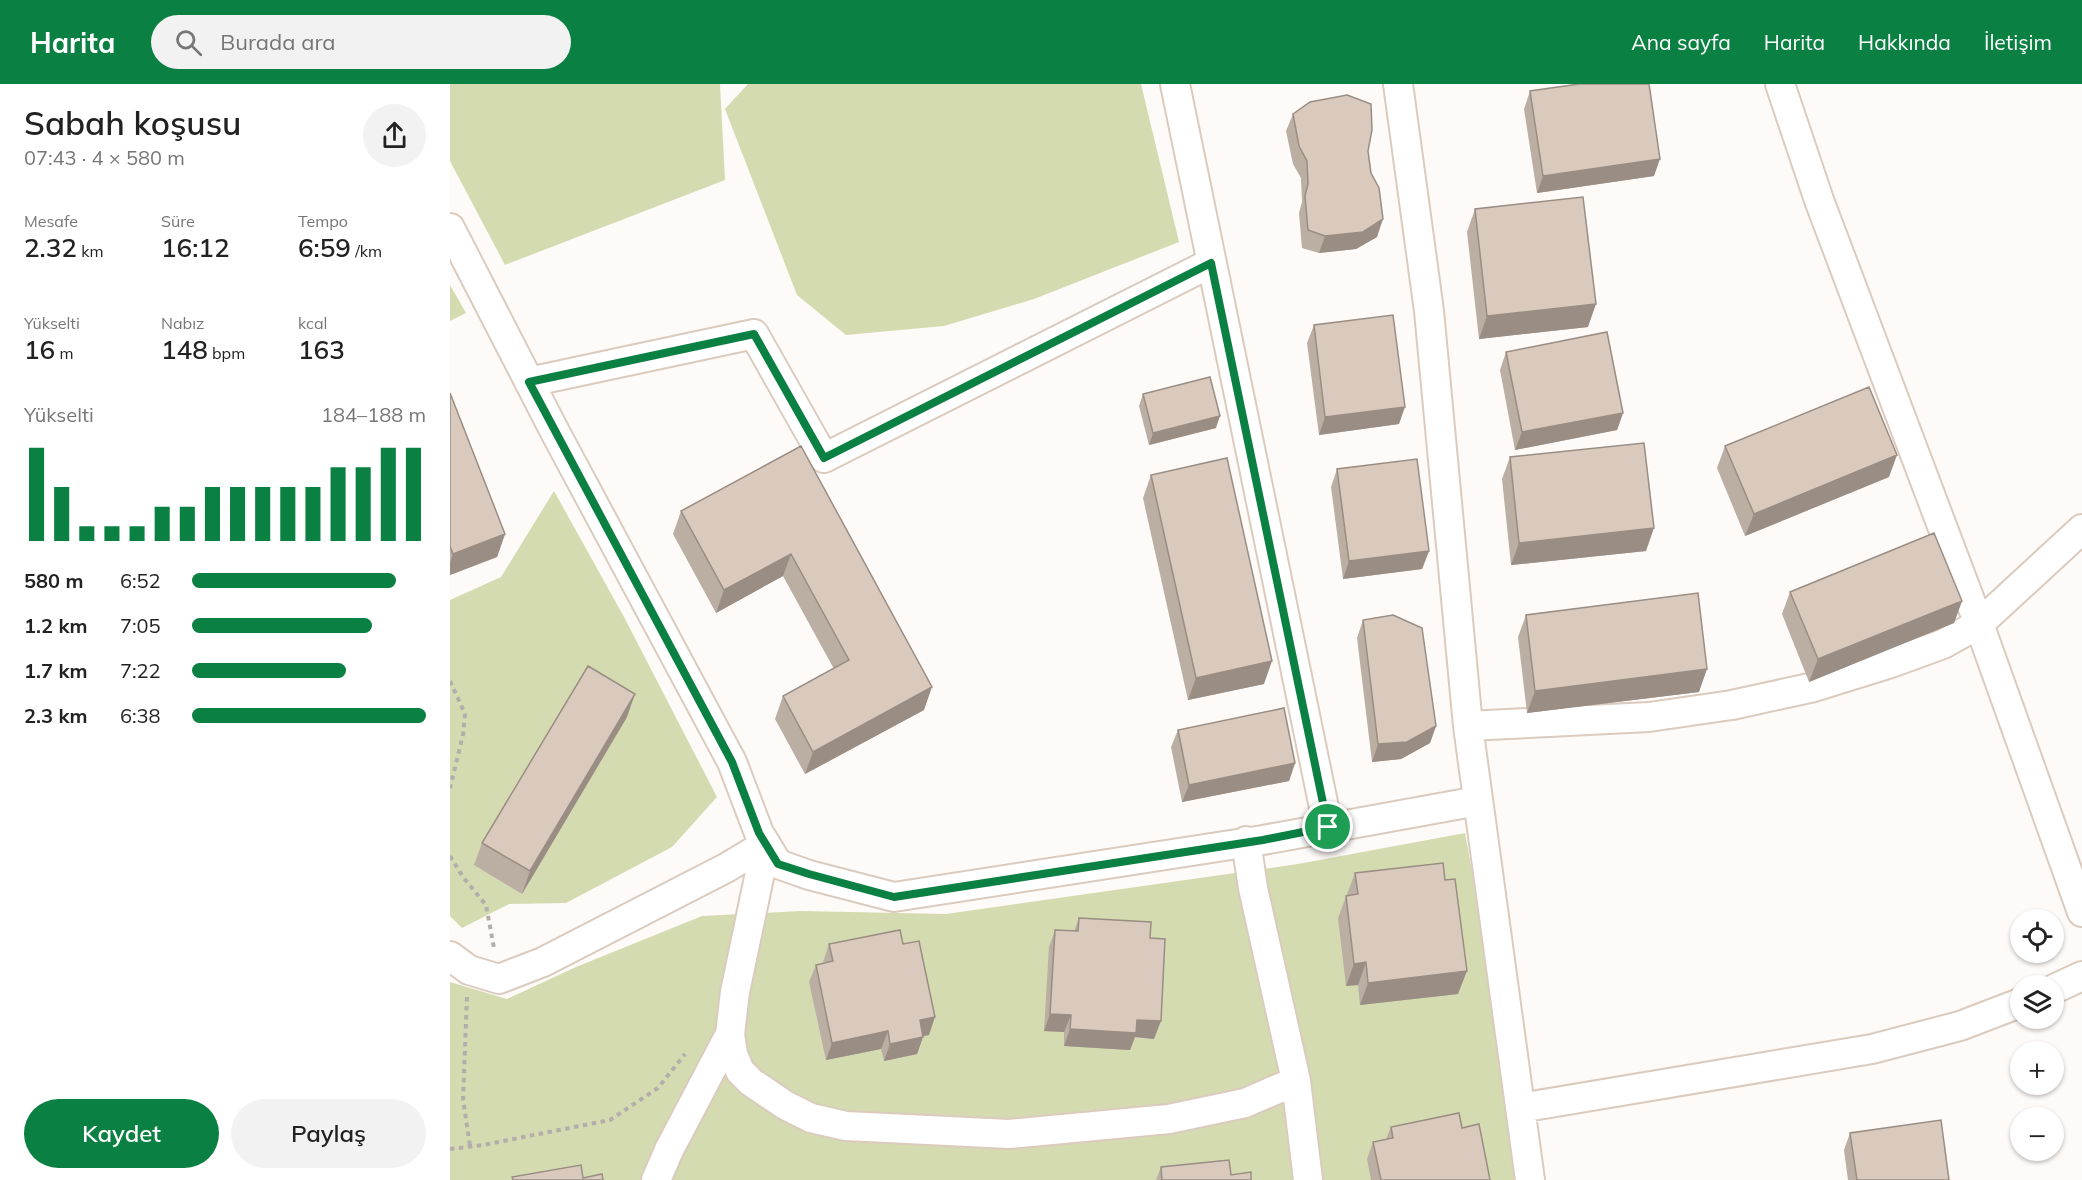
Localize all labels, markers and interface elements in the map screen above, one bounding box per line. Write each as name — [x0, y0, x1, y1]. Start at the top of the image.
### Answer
search box — [151, 15, 571, 69]
text: Harita — [30, 25, 115, 60]
icon: search — [172, 26, 205, 59]
text: Burada ara — [220, 28, 335, 56]
text: Ana sayfa — [1631, 29, 1731, 55]
text: Harita — [1764, 29, 1825, 55]
text: Hakkında — [1858, 29, 1951, 55]
text: İletişim — [1984, 29, 2052, 55]
text: Sabah koşusu — [24, 102, 241, 143]
button: share — [363, 104, 426, 167]
text: 07:43 · 4 × 580 m — [24, 145, 185, 170]
text: Mesafe — [24, 211, 78, 231]
text: Süre — [161, 211, 195, 231]
text: Tempo — [298, 211, 348, 231]
text: 2.32 — [24, 231, 77, 264]
text: 16:12 — [161, 231, 230, 264]
text: 6:59 — [298, 231, 351, 264]
text: km — [77, 241, 103, 261]
text: /km — [351, 241, 382, 261]
text: Yükselti — [24, 313, 80, 333]
text: Nabız — [161, 313, 204, 333]
text: kcal — [298, 313, 327, 333]
text: 16 — [24, 333, 55, 366]
text: 148 — [161, 333, 208, 366]
text: 163 — [298, 333, 345, 366]
text: m — [55, 343, 73, 363]
text: bpm — [208, 343, 245, 363]
text: Yükselti — [24, 402, 94, 427]
text: 184–188 m — [321, 402, 426, 427]
text: 580 m — [24, 568, 83, 593]
text: 6:52 — [120, 568, 161, 593]
text: 1.2 km — [24, 613, 87, 638]
text: 7:05 — [120, 613, 161, 638]
text: 1.7 km — [24, 658, 87, 683]
text: 7:22 — [120, 658, 161, 683]
text: 2.3 km — [24, 703, 87, 728]
text: 6:38 — [120, 703, 161, 728]
pin — [1302, 801, 1353, 852]
icon: arrive — [1311, 810, 1344, 843]
map controls — [2010, 909, 2064, 1161]
button: locate — [2010, 909, 2064, 963]
button: layers — [2010, 975, 2064, 1029]
button: + — [2010, 1041, 2064, 1095]
button: Kaydet — [24, 1099, 219, 1168]
button: Paylaş — [231, 1099, 426, 1168]
button: − — [2010, 1107, 2064, 1161]

